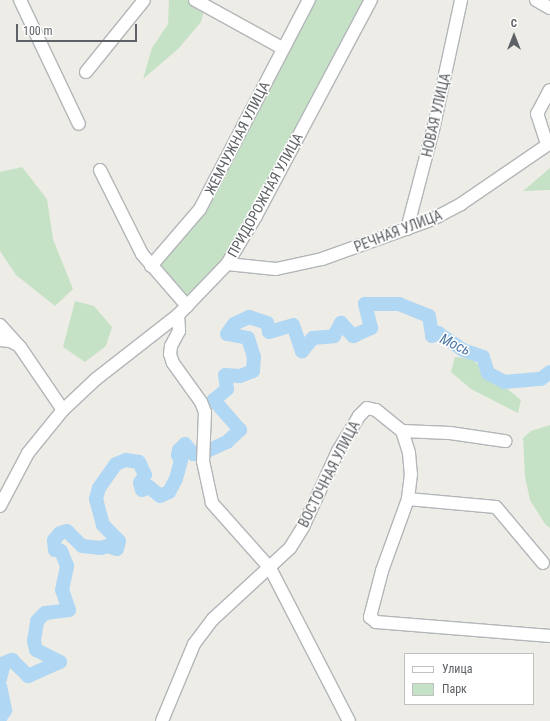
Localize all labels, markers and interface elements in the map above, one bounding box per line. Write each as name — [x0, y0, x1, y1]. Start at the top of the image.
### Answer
scale bar — [18, 16, 139, 42]
north arrow — [494, 16, 534, 56]
text: С — [511, 17, 517, 30]
text: 100 m — [23, 24, 53, 38]
street label: НОВАЯ УЛИЦА — [418, 71, 454, 159]
street label: ЖЕМЧУЖНАЯ УЛИЦА — [201, 78, 273, 198]
street label: ПРИДОРОЖНАЯ УЛИЦА — [224, 130, 306, 260]
street label: РЕЧНАЯ УЛИЦА — [352, 207, 444, 255]
water label: Мось — [437, 330, 473, 360]
street label: ВОСТОЧНАЯ УЛИЦА — [295, 418, 363, 530]
legend — [404, 653, 534, 705]
text: Улица — [442, 662, 472, 676]
text: Парк — [442, 682, 467, 696]

